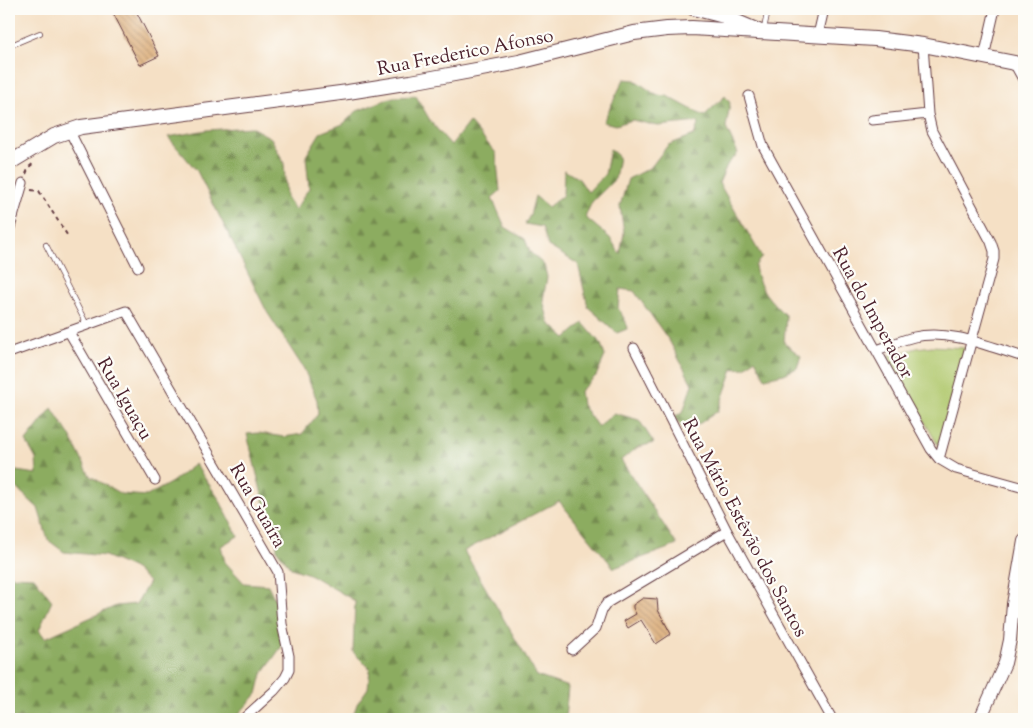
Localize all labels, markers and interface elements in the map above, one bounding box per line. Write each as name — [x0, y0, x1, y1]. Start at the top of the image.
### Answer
street label: Rua Frederico Afonso — [375, 23, 556, 84]
street label: Rua do Imperador — [824, 243, 919, 384]
street label: Rua Iguaçu — [89, 353, 158, 446]
street label: Rua Mário Estêvão dos Santos — [674, 414, 813, 642]
street label: Rua Guaíra — [222, 459, 292, 554]

